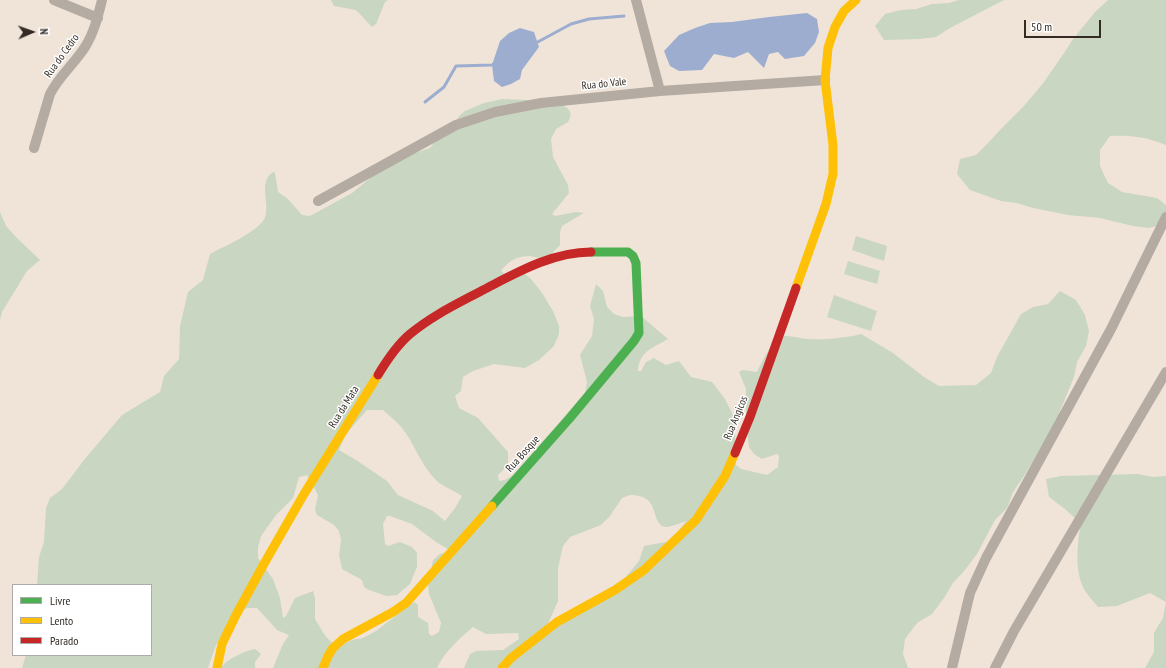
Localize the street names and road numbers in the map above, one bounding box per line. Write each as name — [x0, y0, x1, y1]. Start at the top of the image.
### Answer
street label: Rua do Cedro — [42, 32, 82, 80]
street label: Rua do Vale — [581, 75, 627, 93]
street label: Rua da Mata — [326, 384, 362, 430]
street label: Rua Angicos — [721, 394, 751, 442]
street label: Rua Bosque — [503, 433, 543, 475]

